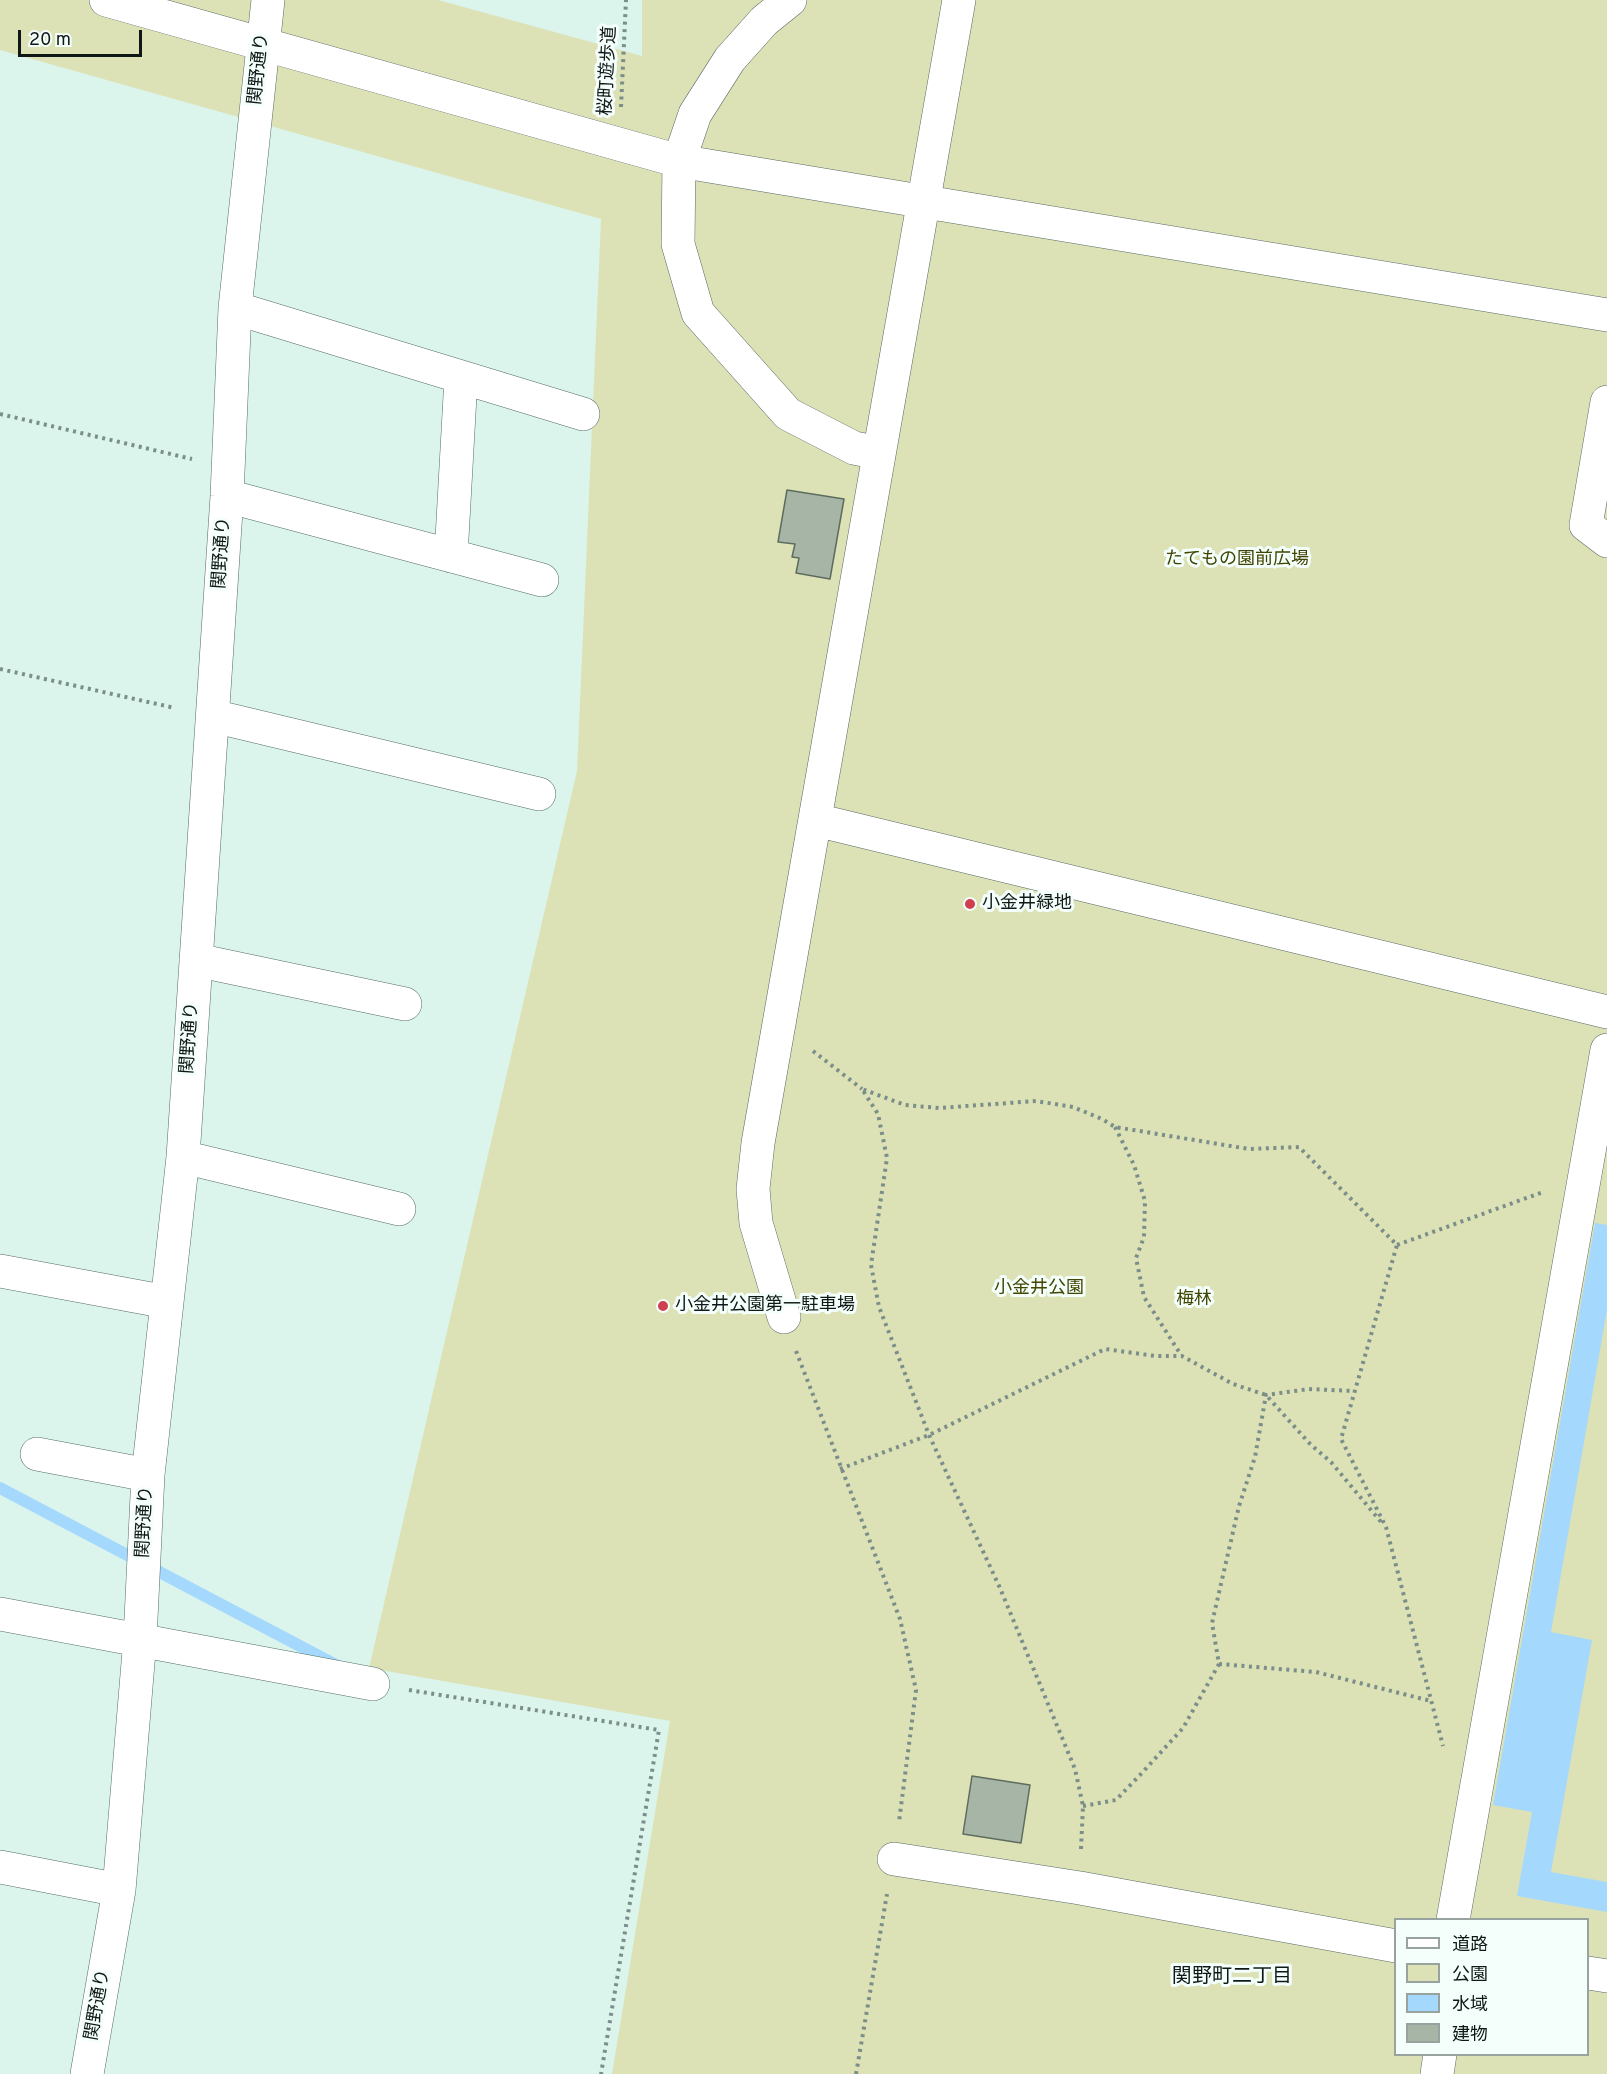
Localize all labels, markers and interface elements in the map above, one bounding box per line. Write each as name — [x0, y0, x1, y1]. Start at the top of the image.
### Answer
scale bar — [21, 18, 146, 56]
street label: 桜町遊歩道 — [596, 25, 622, 117]
text: 20 m — [29, 29, 71, 52]
street label: 関野通り — [245, 32, 275, 106]
street label: 関野通り — [210, 516, 236, 590]
park label: たてもの園前広場 — [1165, 549, 1309, 571]
place label: 小金井緑地 — [982, 893, 1072, 915]
marker: 小金井緑地 — [963, 897, 977, 911]
street label: 関野通り — [178, 1001, 204, 1075]
park label: 小金井公園 — [994, 1278, 1084, 1300]
park label: 梅林 — [1176, 1289, 1212, 1311]
place label: 小金井公園第一駐車場 — [675, 1295, 855, 1317]
marker: 小金井公園第一駐車場 — [656, 1299, 670, 1313]
street label: 関野通り — [133, 1485, 159, 1559]
legend — [1394, 1918, 1589, 2056]
text: 道路 — [1452, 1934, 1488, 1957]
text: 公園 — [1452, 1964, 1488, 1987]
district label: 関野町二丁目 — [1172, 1966, 1292, 1990]
street label: 関野通り — [82, 1968, 116, 2042]
text: 水域 — [1452, 1994, 1488, 2017]
text: 建物 — [1452, 2024, 1488, 2047]

